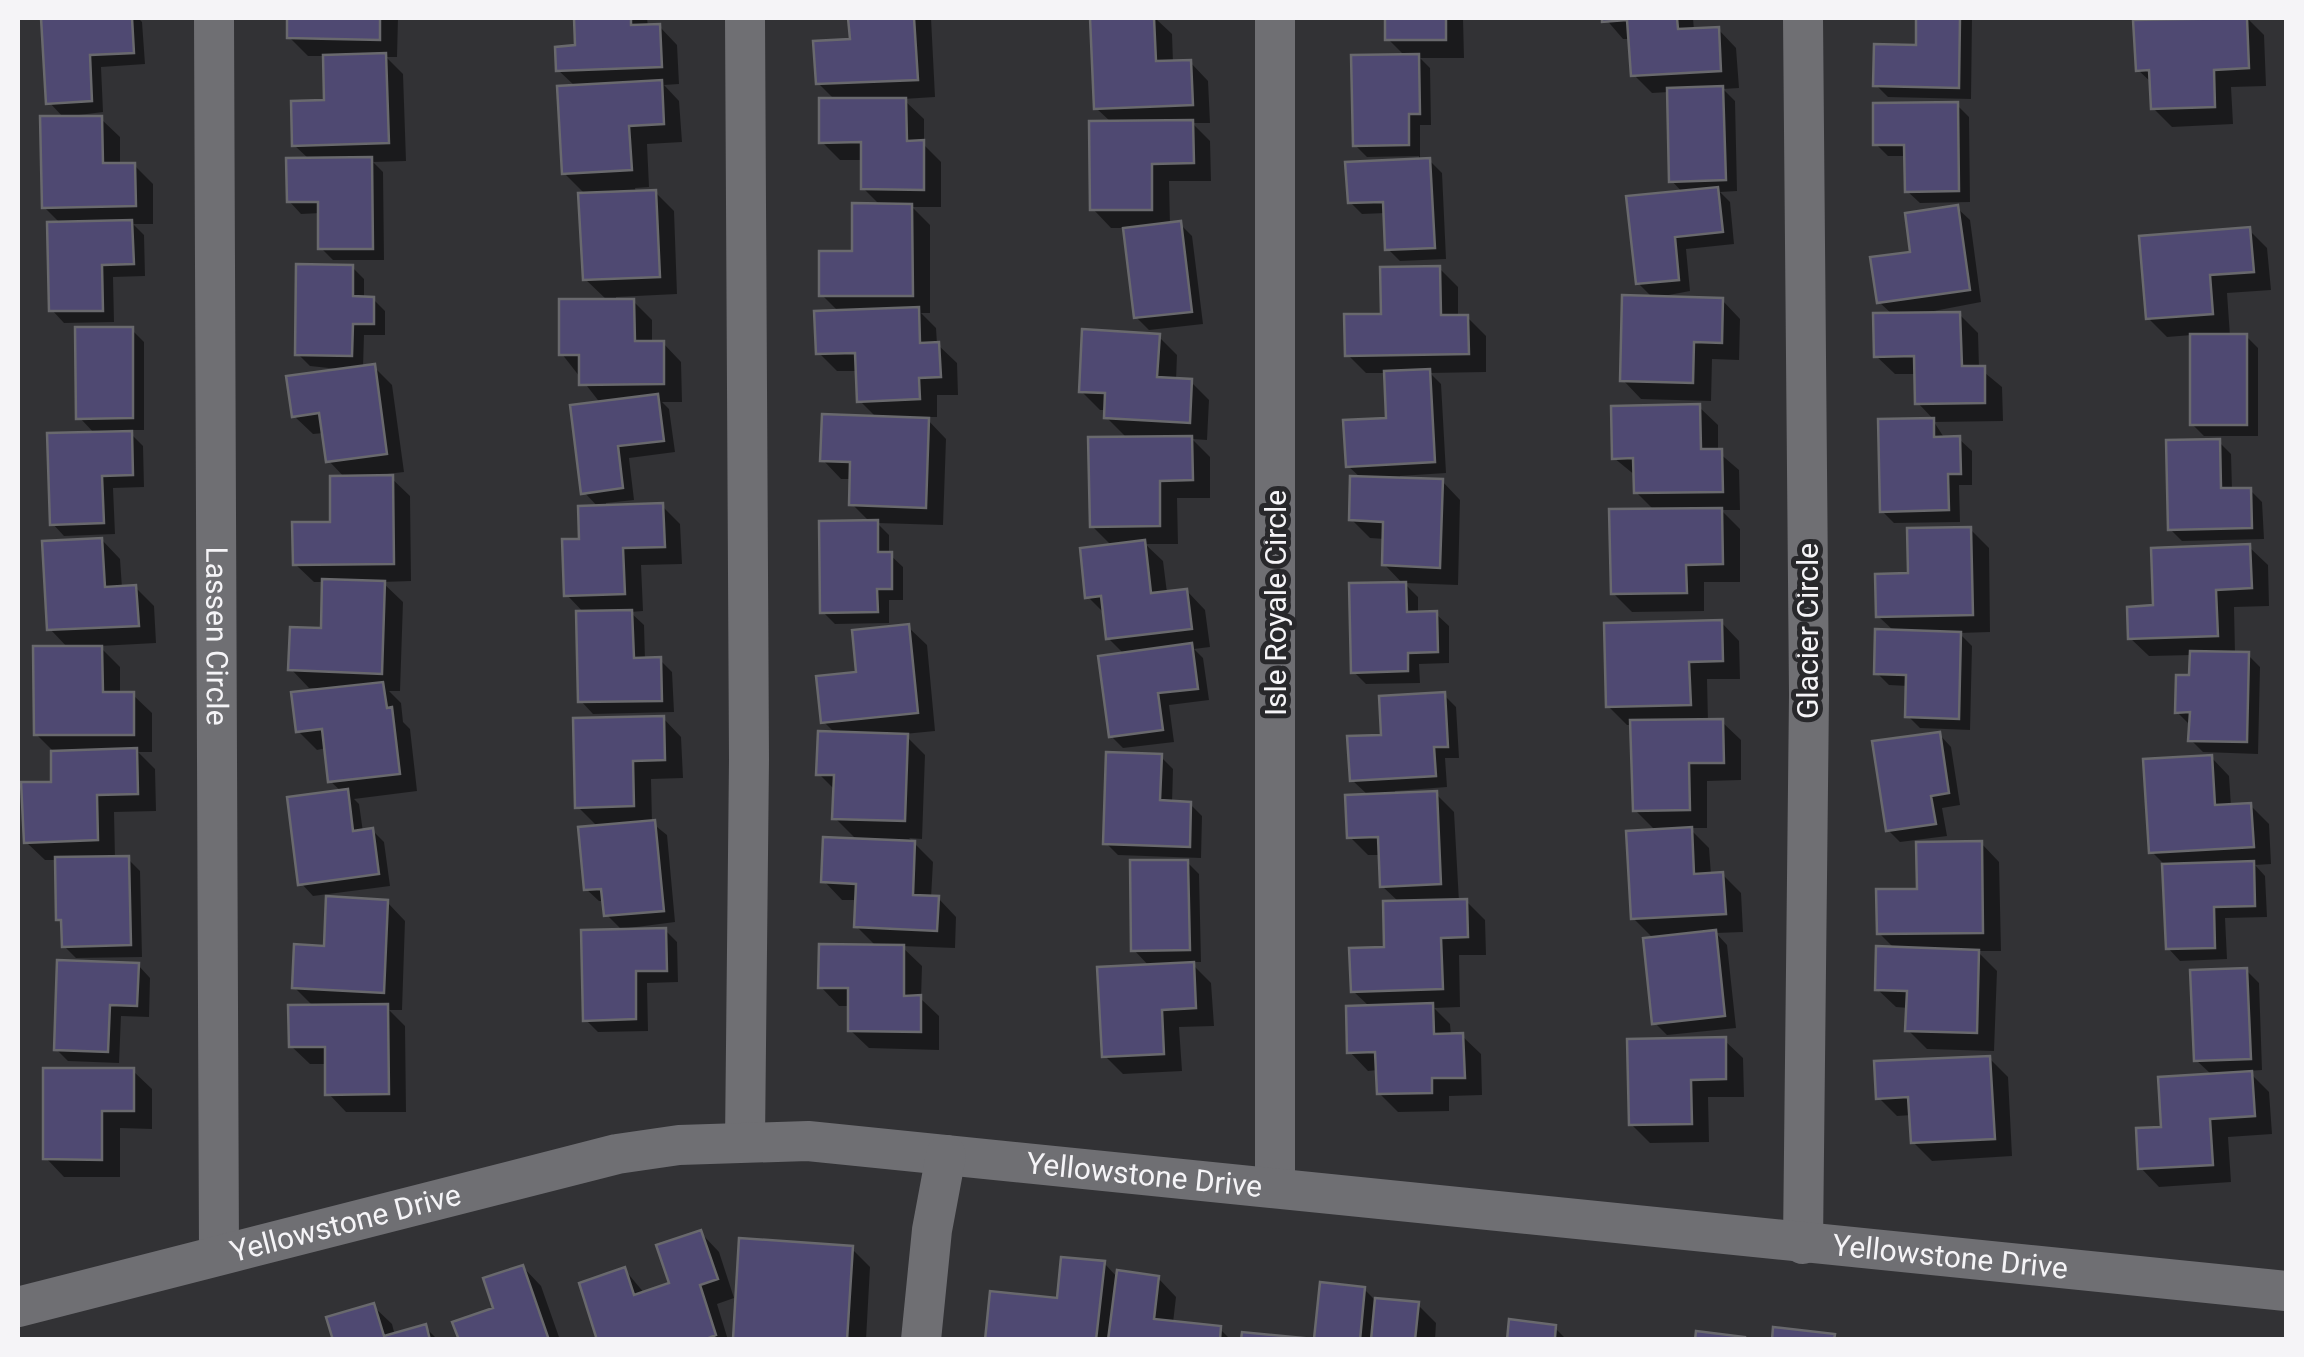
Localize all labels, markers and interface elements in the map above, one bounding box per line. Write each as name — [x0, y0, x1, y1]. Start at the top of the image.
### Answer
street label: Isle Royale Circle — [1258, 490, 1293, 716]
street label: Glacier Circle — [1790, 543, 1825, 719]
street label: Lassen Circle — [199, 546, 235, 726]
street label: Yellowstone Drive — [1025, 1145, 1264, 1204]
street label: Yellowstone Drive — [226, 1177, 464, 1269]
street label: Yellowstone Drive — [1831, 1227, 2070, 1286]

